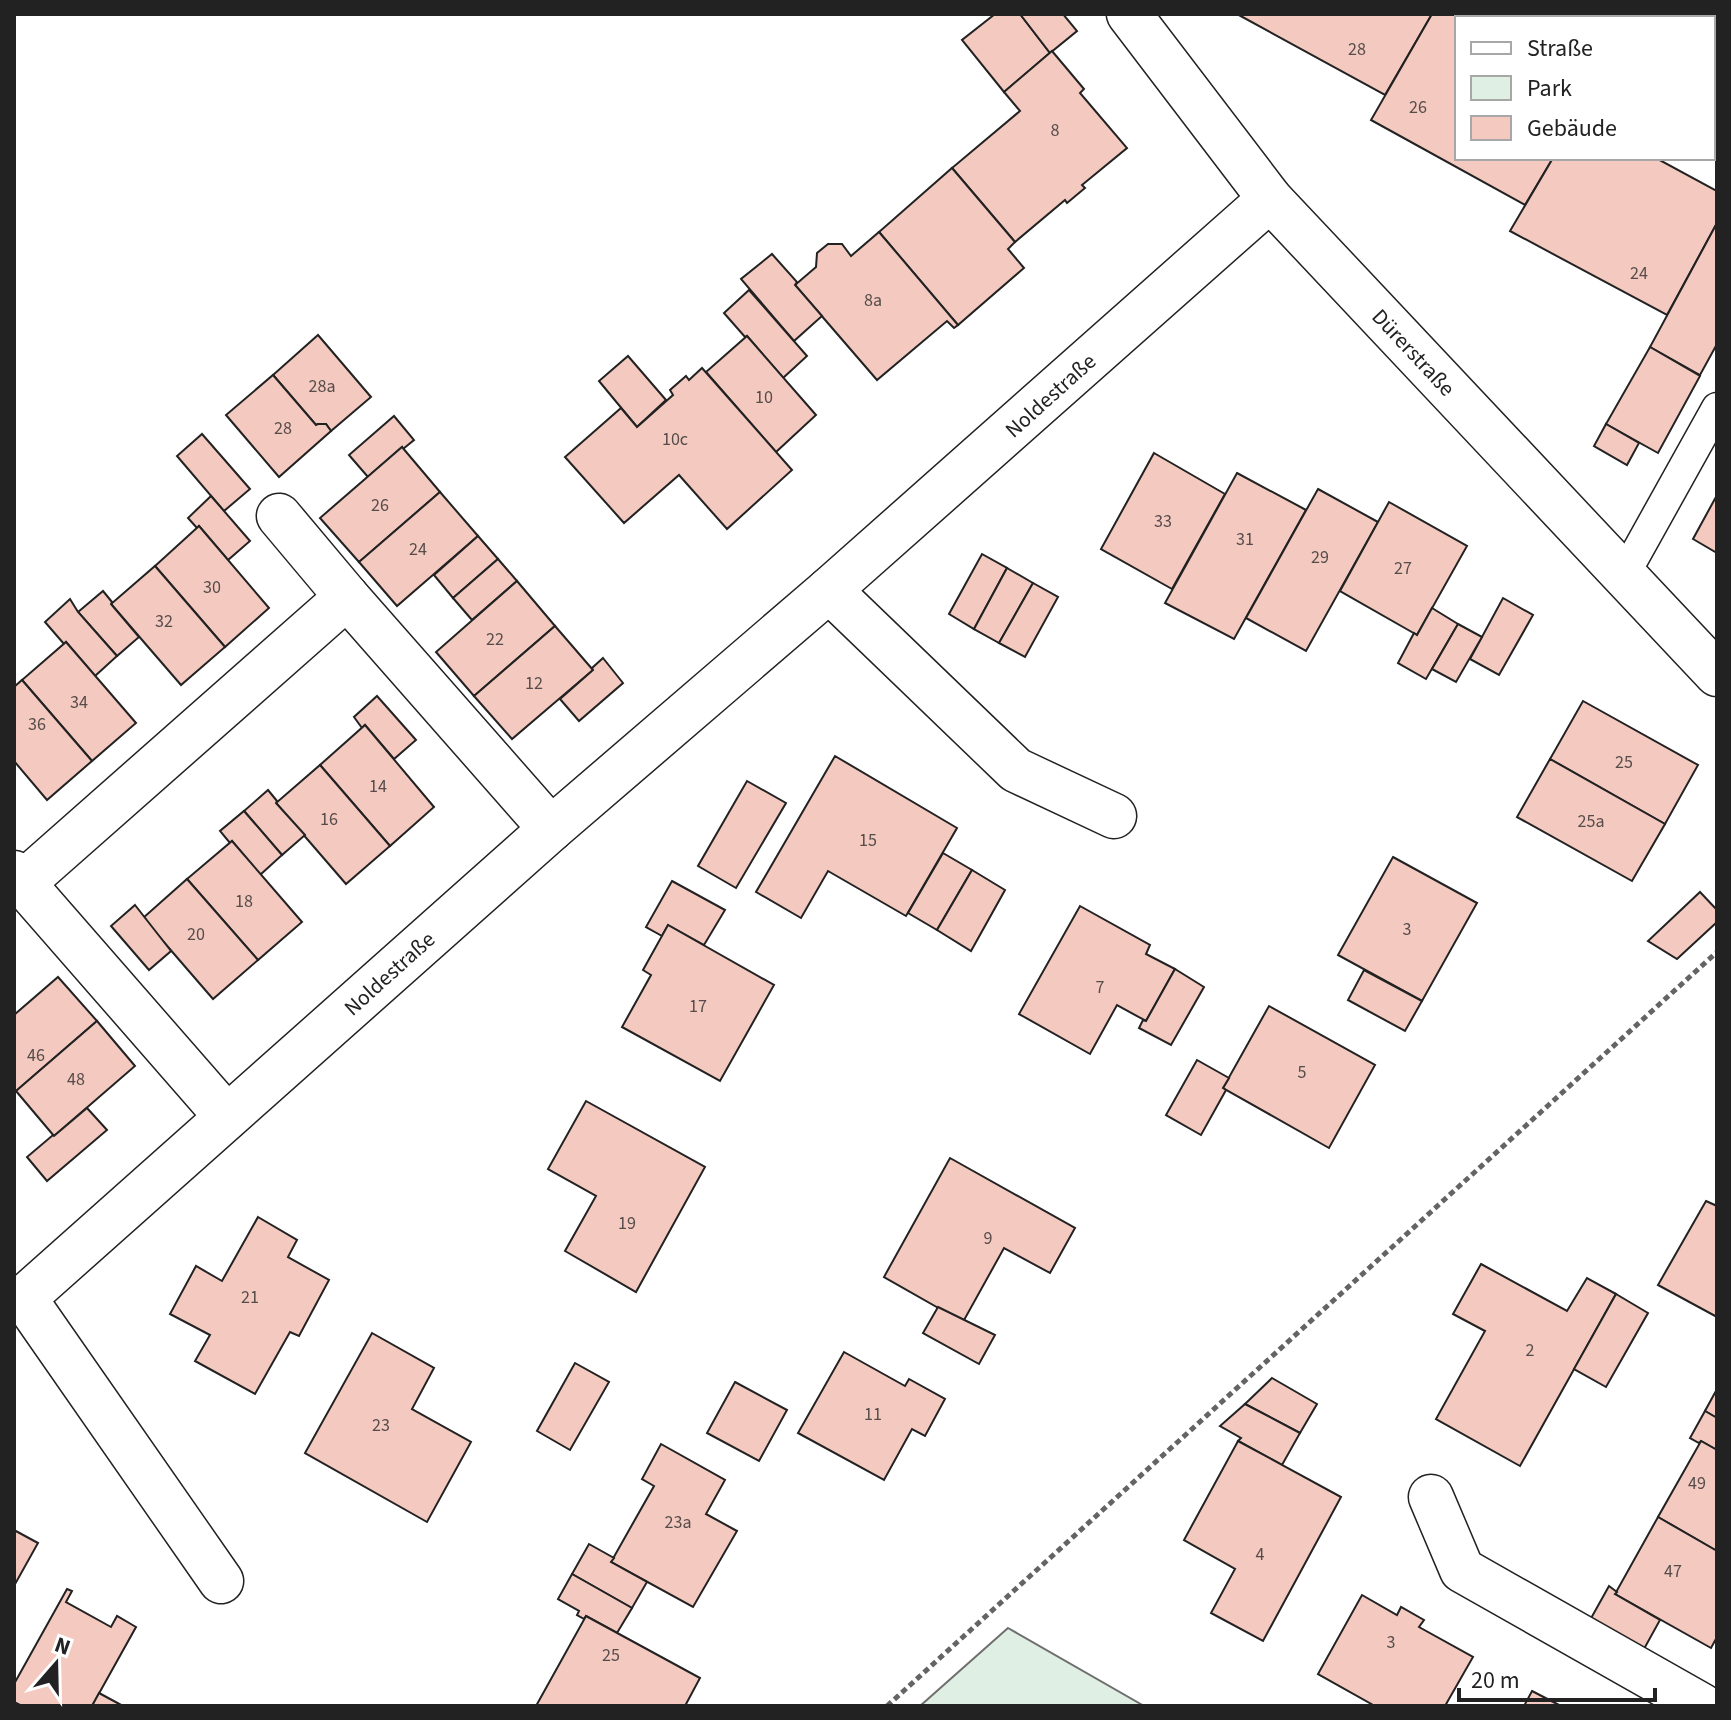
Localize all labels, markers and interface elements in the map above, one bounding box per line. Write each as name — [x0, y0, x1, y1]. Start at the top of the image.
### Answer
legend — [1455, 16, 1715, 160]
text: Straße — [1527, 31, 1593, 66]
house number: 28 — [1348, 37, 1366, 62]
text: Park — [1527, 71, 1572, 106]
house number: 26 — [1409, 95, 1427, 120]
text: Gebäude — [1527, 111, 1617, 146]
house number: 8 — [1051, 118, 1060, 143]
house number: 24 — [1630, 261, 1648, 286]
house number: 8a — [864, 288, 882, 313]
street label: Dürerstraße — [1364, 302, 1462, 404]
street label: Noldestraße — [998, 346, 1103, 445]
house number: 28a — [309, 374, 335, 399]
house number: 10 — [755, 385, 773, 410]
house number: 28 — [274, 416, 292, 441]
house number: 10c — [662, 427, 688, 452]
house number: 26 — [371, 493, 389, 518]
house number: 33 — [1154, 509, 1172, 534]
house number: 31 — [1236, 527, 1254, 552]
house number: 24 — [409, 537, 427, 562]
house number: 29 — [1311, 545, 1329, 570]
house number: 27 — [1394, 556, 1412, 581]
house number: 30 — [203, 575, 221, 600]
house number: 32 — [155, 609, 173, 634]
house number: 22 — [486, 627, 504, 652]
house number: 12 — [525, 671, 543, 696]
house number: 34 — [70, 690, 88, 715]
house number: 36 — [28, 712, 46, 737]
house number: 25 — [1615, 750, 1633, 775]
house number: 14 — [369, 774, 387, 799]
house number: 16 — [320, 807, 338, 832]
house number: 25a — [1578, 809, 1604, 834]
house number: 15 — [859, 828, 877, 853]
house number: 18 — [235, 889, 253, 914]
house number: 3 — [1403, 917, 1412, 942]
house number: 20 — [187, 922, 205, 947]
street label: Noldestraße — [337, 924, 442, 1023]
house number: 7 — [1096, 975, 1105, 1000]
house number: 17 — [689, 994, 707, 1019]
house number: 46 — [27, 1043, 45, 1068]
house number: 5 — [1298, 1060, 1307, 1085]
house number: 48 — [67, 1067, 85, 1092]
house number: 19 — [618, 1211, 636, 1236]
house number: 9 — [984, 1226, 993, 1251]
house number: 21 — [241, 1285, 259, 1310]
house number: 2 — [1526, 1338, 1535, 1363]
house number: 11 — [864, 1402, 882, 1427]
house number: 23 — [372, 1413, 390, 1438]
house number: 49 — [1688, 1471, 1706, 1496]
house number: 23a — [665, 1510, 691, 1535]
house number: 4 — [1256, 1542, 1265, 1567]
house number: 47 — [1664, 1559, 1682, 1584]
north arrow — [16, 1624, 96, 1704]
text: N — [50, 1629, 75, 1664]
house number: 3 — [1387, 1630, 1396, 1655]
house number: 25 — [602, 1643, 620, 1668]
scale bar — [1459, 1652, 1655, 1702]
text: 20 m — [1471, 1663, 1520, 1698]

